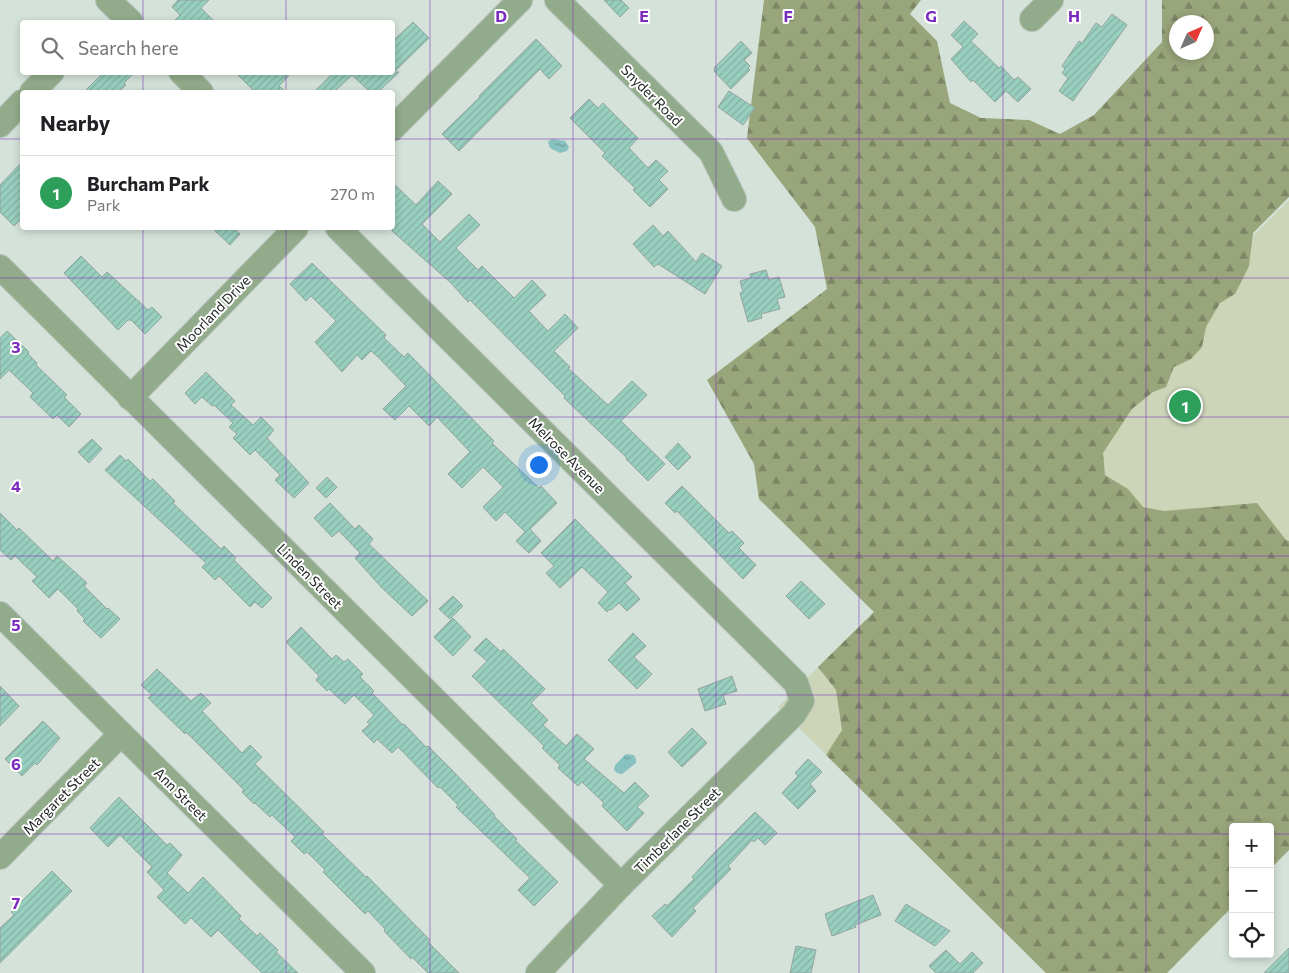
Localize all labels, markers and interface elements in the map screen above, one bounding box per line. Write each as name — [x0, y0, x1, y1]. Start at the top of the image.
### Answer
text: D — [495, 6, 507, 25]
text: E — [639, 6, 649, 25]
text: F — [783, 6, 793, 25]
text: G — [925, 6, 937, 25]
text: H — [1068, 6, 1080, 25]
north arrow — [1169, 15, 1214, 60]
search box — [20, 20, 395, 75]
icon: search — [38, 34, 66, 62]
text: Search here — [78, 36, 178, 59]
street label: Snyder Road — [618, 61, 686, 129]
text: Nearby — [40, 110, 110, 135]
text: Burcham Park — [87, 172, 210, 195]
text: 1 — [52, 184, 60, 203]
text: 270 m — [330, 184, 375, 203]
text: Park — [87, 195, 120, 214]
street label: Moorland Drive — [172, 271, 254, 355]
text: 3 — [11, 337, 21, 356]
pin: 1 — [1169, 387, 1201, 425]
street label: Melrose Avenue — [525, 413, 609, 497]
your location — [526, 452, 552, 478]
text: 4 — [11, 476, 21, 495]
street label: Linden Street — [274, 540, 346, 612]
text: 5 — [11, 615, 21, 634]
text: 6 — [11, 754, 21, 773]
street label: Margaret Street — [19, 754, 103, 838]
street label: Ann Street — [151, 764, 211, 824]
street label: Timberlane Street — [630, 783, 724, 877]
map controls — [1229, 823, 1274, 958]
button: + — [1229, 823, 1274, 868]
button: − — [1229, 868, 1274, 913]
text: 7 — [12, 893, 21, 912]
button: locate — [1229, 913, 1274, 958]

